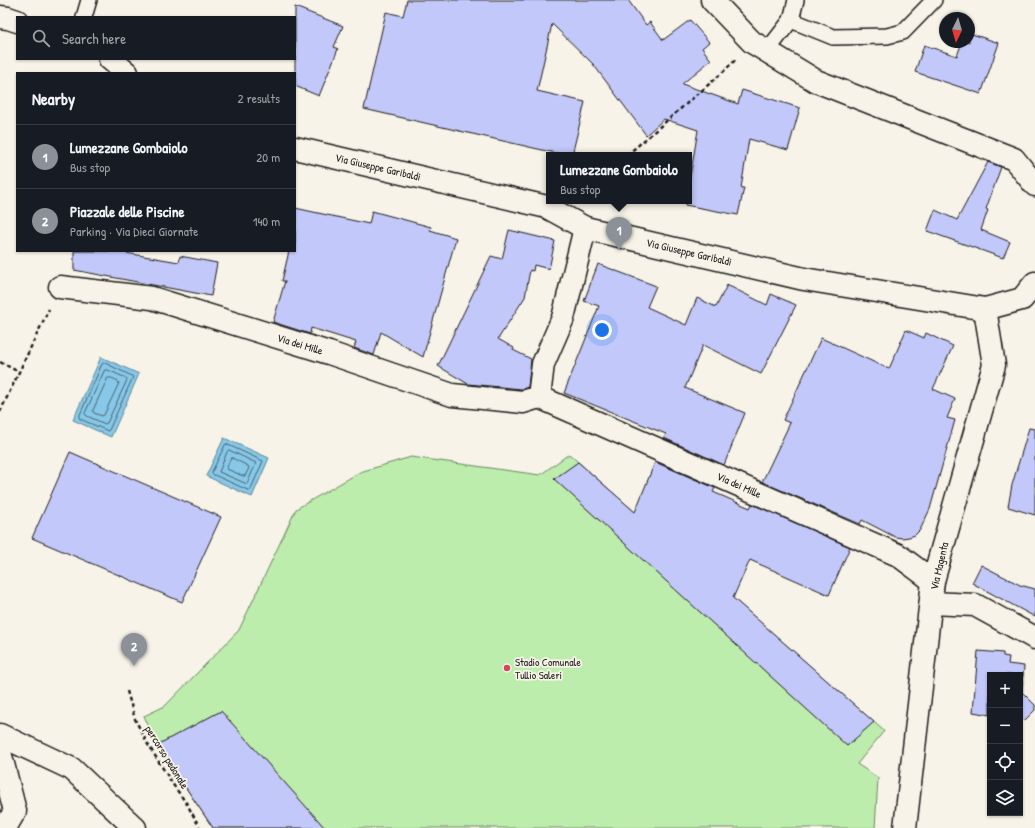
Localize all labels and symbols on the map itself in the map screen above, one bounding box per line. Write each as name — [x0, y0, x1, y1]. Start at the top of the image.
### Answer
north arrow — [939, 12, 975, 48]
street label: Via Giuseppe Garibaldi — [334, 150, 422, 184]
pin: 1 — [606, 217, 632, 250]
street label: Via Giuseppe Garibaldi — [645, 235, 733, 269]
your location — [592, 320, 612, 340]
street label: Via dei Mille — [275, 330, 325, 358]
street label: Via dei Mille — [715, 469, 764, 501]
street label: Via Magenta — [927, 540, 951, 591]
pin: 2 — [121, 633, 147, 666]
place label: Stadio Comunale Tullio Saleri — [515, 655, 581, 682]
marker: Stadio Comunale Tullio Saleri — [502, 663, 512, 673]
street label: percorso pedonale — [142, 723, 192, 792]

